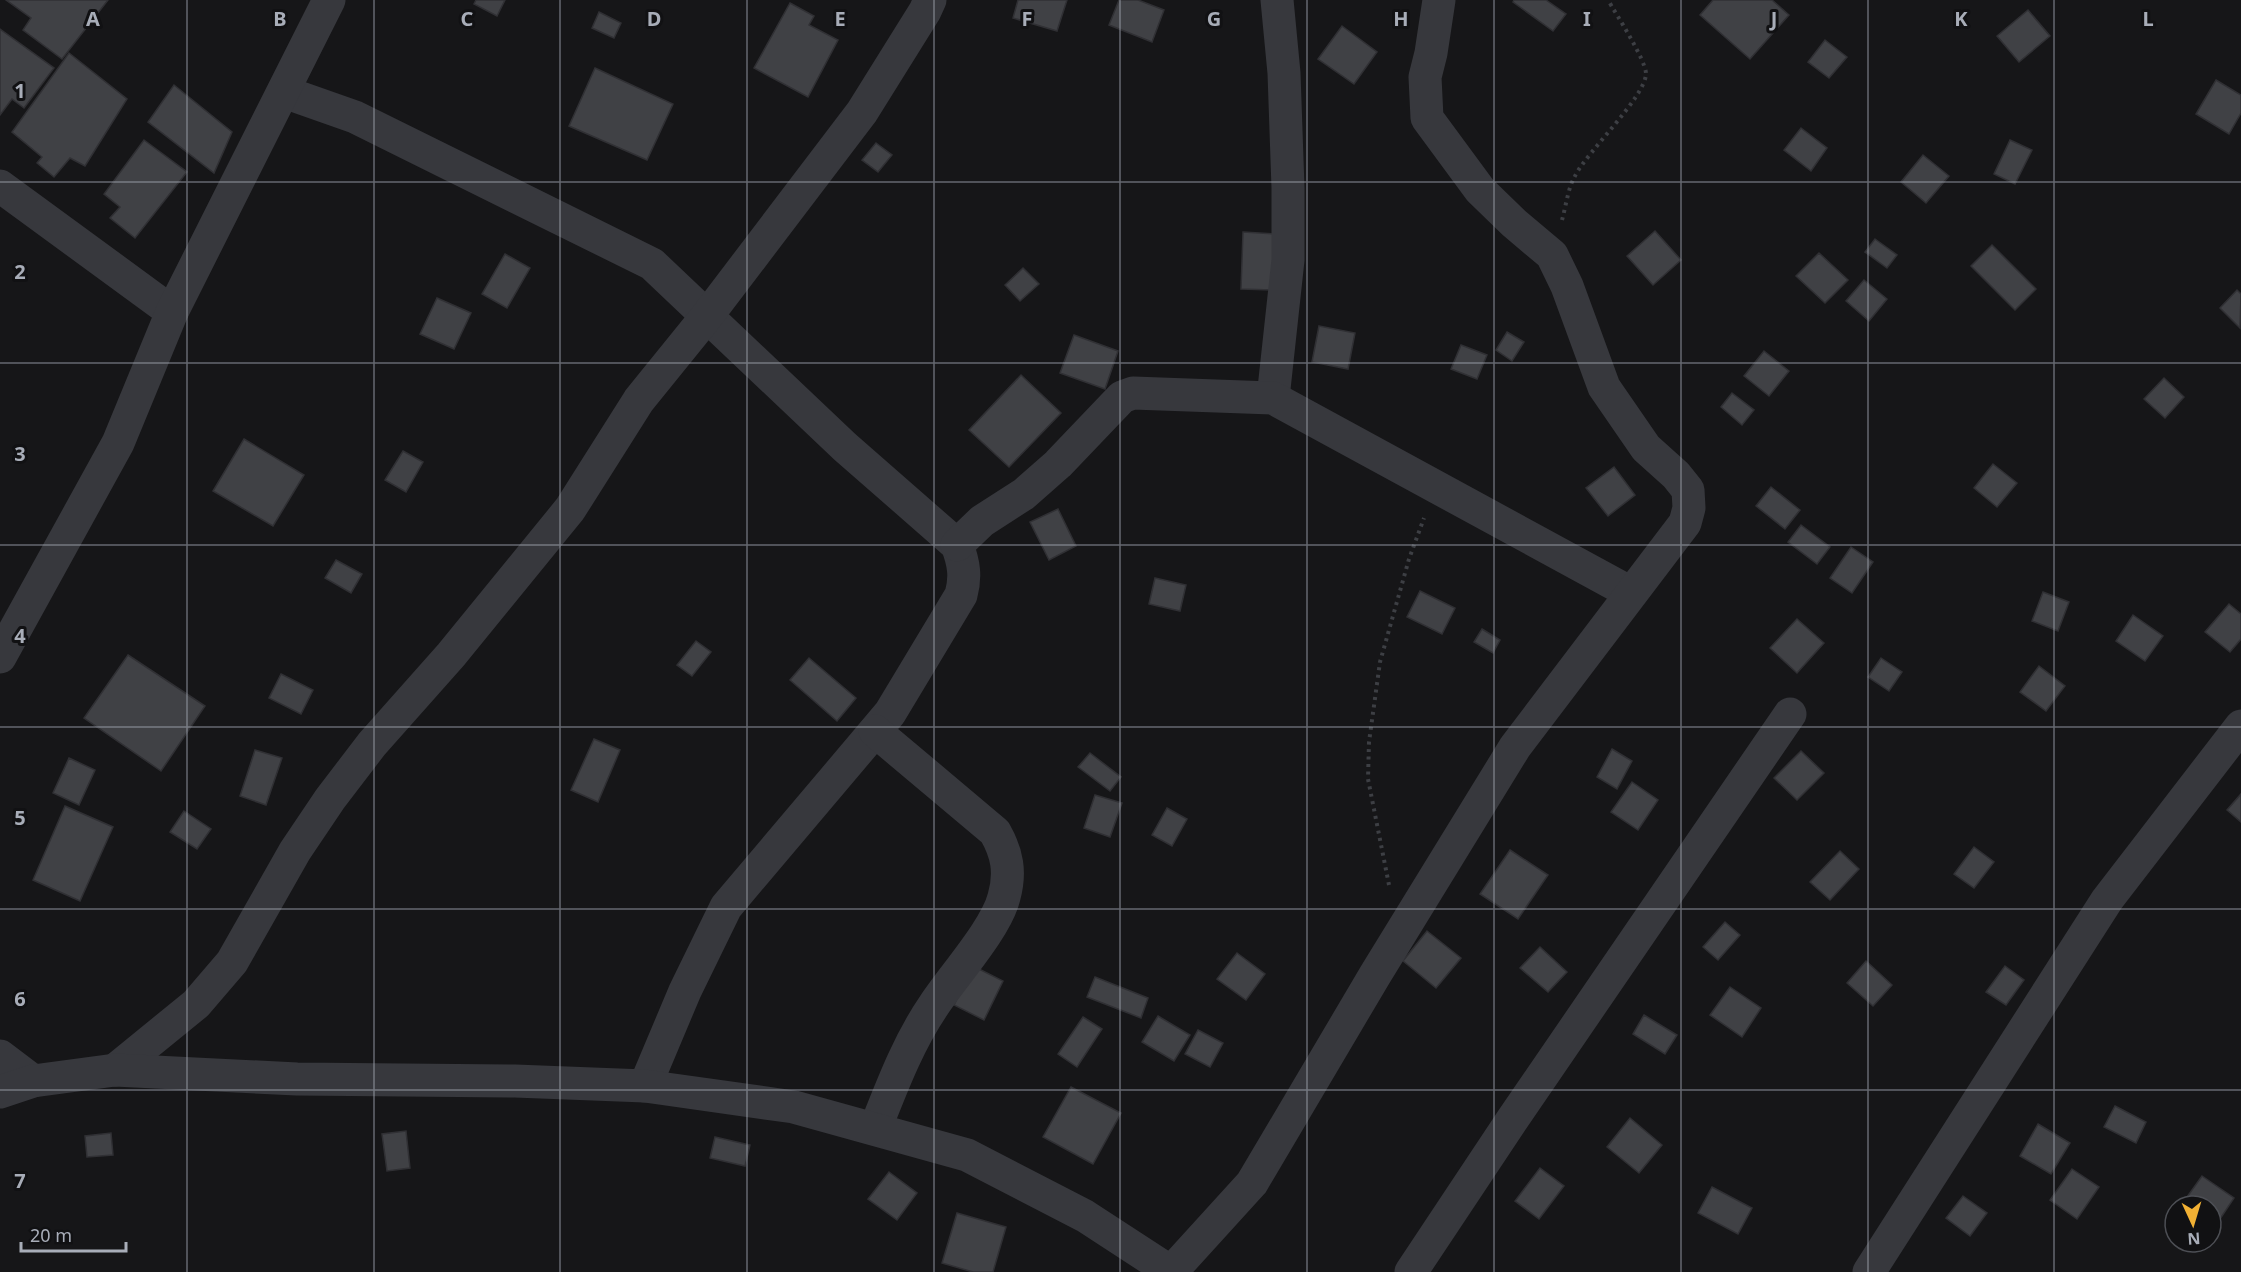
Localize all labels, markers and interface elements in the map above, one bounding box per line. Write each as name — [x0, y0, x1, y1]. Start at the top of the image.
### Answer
text: A — [86, 5, 100, 32]
text: B — [273, 5, 287, 32]
text: C — [461, 5, 474, 32]
text: D — [647, 5, 661, 32]
text: E — [834, 5, 846, 32]
text: F — [1022, 5, 1032, 32]
text: G — [1207, 5, 1221, 32]
text: H — [1393, 5, 1409, 32]
text: I — [1583, 5, 1591, 32]
text: J — [1769, 5, 1777, 32]
text: K — [1954, 5, 1968, 32]
text: L — [2142, 5, 2154, 32]
text: 1 — [14, 77, 26, 104]
text: 2 — [14, 258, 26, 285]
text: 3 — [14, 440, 26, 467]
text: 4 — [14, 622, 26, 649]
text: 5 — [14, 804, 26, 831]
text: 6 — [14, 985, 26, 1012]
text: 7 — [14, 1167, 26, 1194]
north arrow — [2163, 1194, 2223, 1254]
scale bar — [21, 1215, 126, 1253]
text: 20 m — [30, 1223, 72, 1247]
text: N — [2187, 1228, 2201, 1250]

